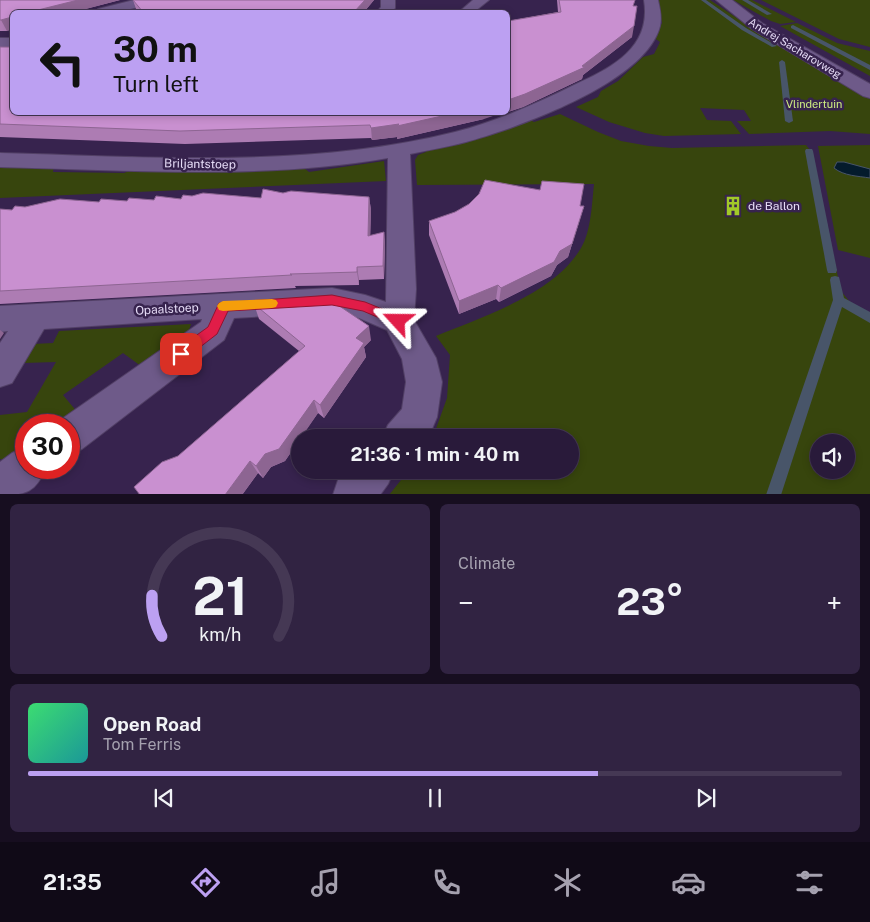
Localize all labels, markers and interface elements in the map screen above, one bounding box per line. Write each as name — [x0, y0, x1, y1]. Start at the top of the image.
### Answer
street label: Andrej Sacharovweg — [746, 16, 844, 81]
text: 30 m — [113, 29, 198, 70]
icon: left — [30, 30, 95, 95]
text: Turn left — [113, 71, 199, 97]
park label: Vlindertuin — [786, 98, 842, 110]
street label: Briljantstoep — [164, 156, 236, 172]
building icon: de Ballon — [722, 195, 744, 217]
place label: de Ballon — [748, 199, 800, 213]
position arrow — [371, 294, 423, 346]
street label: Opaalstoep — [135, 300, 199, 318]
pin — [160, 333, 202, 375]
icon: arrive — [167, 340, 195, 368]
speed limit sign: 30 — [15, 414, 80, 479]
map controls — [810, 434, 855, 479]
button: sound — [810, 434, 855, 479]
text: 21:36 · 1 min · 40 m — [350, 443, 520, 465]
text: Climate — [458, 554, 515, 573]
text: 21 — [192, 566, 248, 627]
text: 23° — [616, 579, 684, 624]
text: − — [458, 586, 474, 619]
text: + — [826, 586, 842, 619]
text: km/h — [199, 624, 241, 645]
text: Open Road — [103, 713, 201, 735]
text: Tom Ferris — [103, 735, 181, 754]
icon: previous — [150, 784, 178, 812]
icon: pause — [421, 784, 449, 812]
icon: next — [692, 784, 720, 812]
icon: directions — [188, 865, 223, 900]
icon: music — [308, 865, 343, 900]
icon: phone — [429, 865, 464, 900]
icon: climate — [550, 865, 585, 900]
icon: car — [671, 865, 706, 900]
icon: filters — [792, 865, 827, 900]
text: 21:35 — [43, 869, 102, 895]

